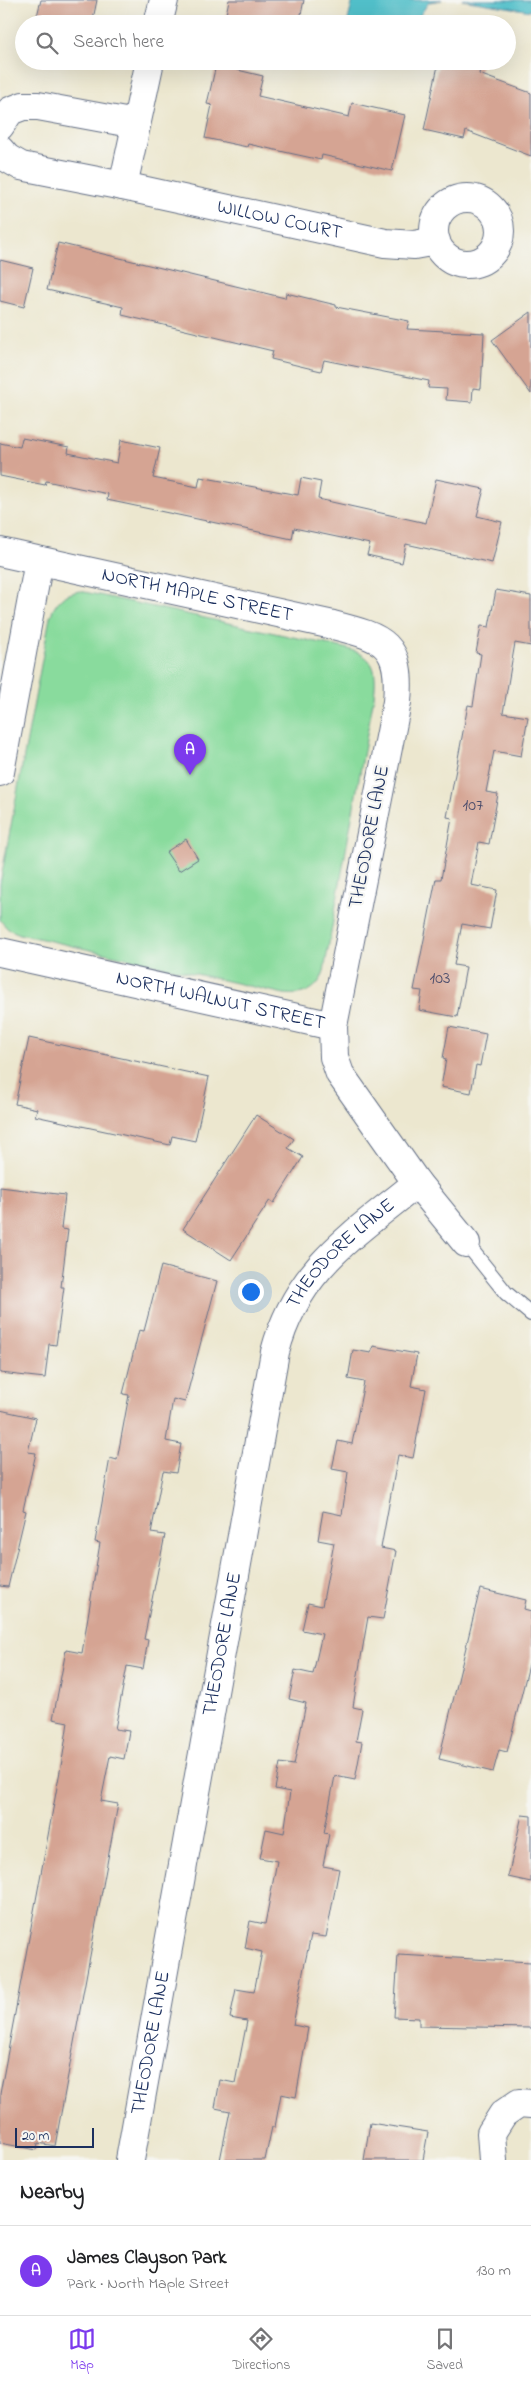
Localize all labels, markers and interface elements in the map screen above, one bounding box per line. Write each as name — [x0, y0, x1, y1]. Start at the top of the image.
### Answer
search box — [15, 15, 516, 70]
icon: search — [33, 29, 61, 57]
text: Search here — [73, 29, 164, 56]
street label: WILLOW COURT — [214, 192, 345, 248]
street label: NORTH MAPLE STREET — [99, 560, 296, 630]
pin: A — [174, 734, 206, 775]
street label: THEODORE LANE — [342, 763, 398, 911]
house number: 107 — [463, 793, 484, 819]
street label: NORTH WALNUT STREET — [113, 964, 328, 1038]
house number: 103 — [430, 966, 450, 992]
street label: THEODORE LANE — [280, 1191, 401, 1314]
your location — [238, 1279, 264, 1305]
street label: THEODORE LANE — [195, 1570, 250, 1719]
street label: THEODORE LANE — [124, 1969, 178, 2117]
scale bar — [15, 2125, 94, 2148]
text: 20 m — [22, 2126, 49, 2147]
text: Nearby — [20, 2178, 84, 2208]
text: James Clayson Park — [67, 2245, 227, 2272]
text: A — [31, 2259, 41, 2283]
text: 130 m — [476, 2259, 511, 2283]
text: Park · North Maple Street — [67, 2272, 229, 2296]
tab: Map — [68, 2325, 96, 2376]
tab: Directions — [232, 2325, 290, 2376]
tab: Saved — [426, 2325, 463, 2376]

